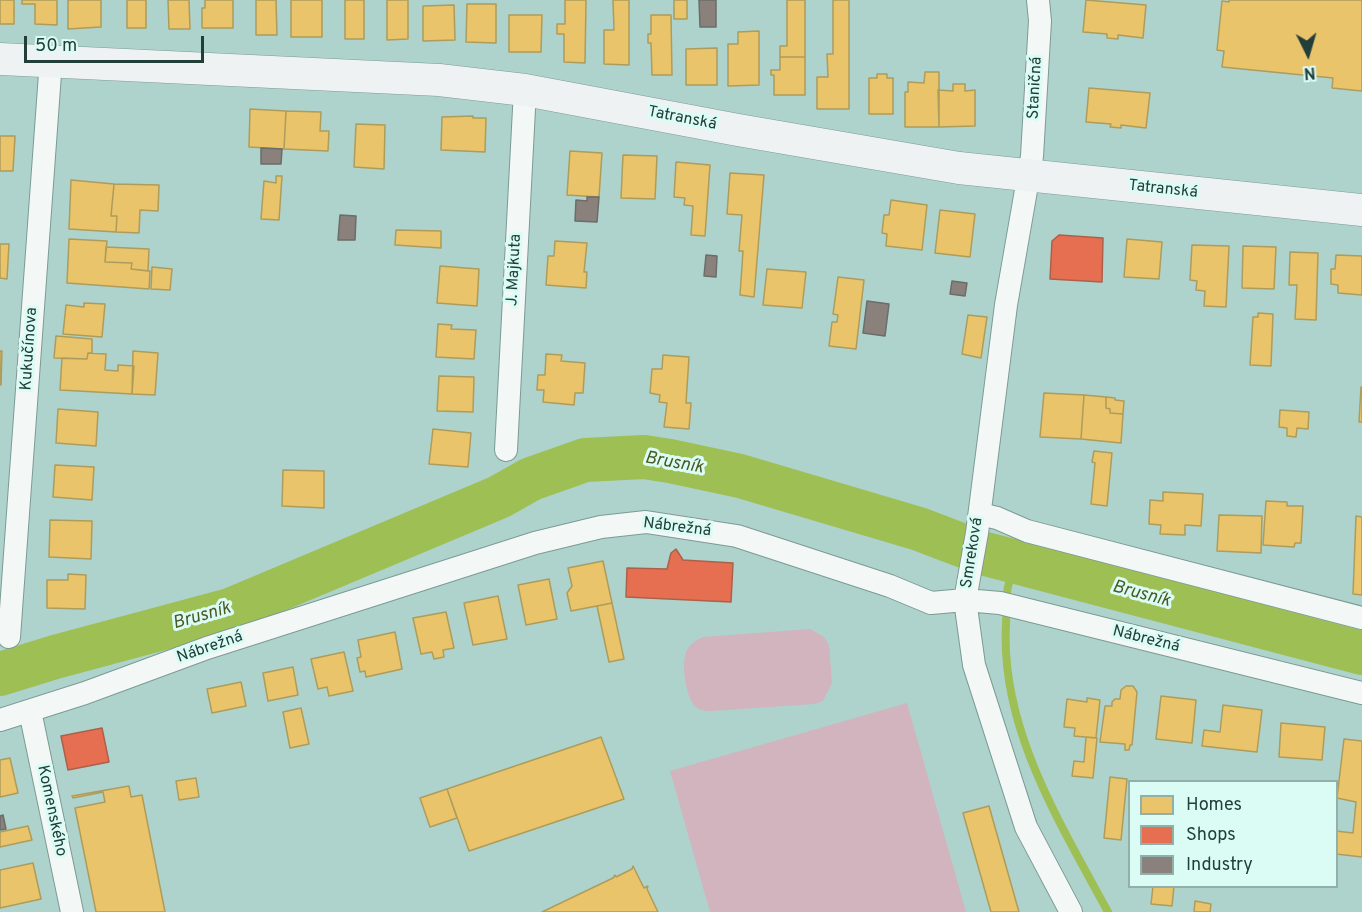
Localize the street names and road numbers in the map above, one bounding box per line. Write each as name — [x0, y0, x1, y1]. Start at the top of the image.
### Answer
street label: Staničná — [1025, 56, 1047, 120]
street label: Tatranská — [646, 103, 718, 135]
street label: Tatranská — [1127, 177, 1199, 203]
street label: J. Majkuta — [504, 233, 526, 307]
street label: Kukučínova — [18, 307, 42, 391]
street label: Nábrežná — [642, 514, 712, 542]
street label: Smreková — [958, 516, 988, 590]
street label: Nábrežná — [1110, 622, 1182, 658]
street label: Nábrežná — [175, 628, 245, 668]
street label: Komenského — [32, 764, 70, 858]

